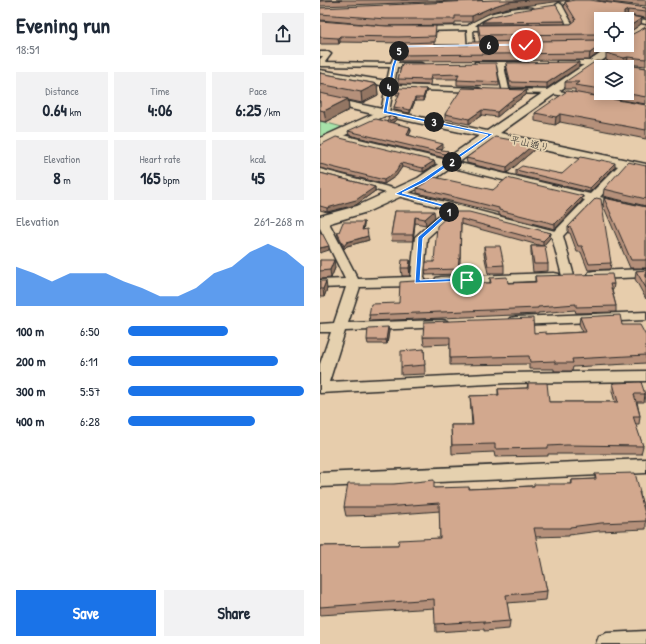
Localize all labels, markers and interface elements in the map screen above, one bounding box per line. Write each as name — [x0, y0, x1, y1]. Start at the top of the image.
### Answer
text: Evening run — [16, 10, 110, 40]
map controls — [594, 12, 634, 100]
button: locate — [594, 12, 634, 52]
button: share — [262, 13, 304, 55]
pin — [509, 28, 543, 62]
icon: check — [515, 34, 537, 56]
pin: 6 — [479, 35, 499, 55]
text: 6 — [487, 38, 491, 52]
text: 18:51 — [16, 40, 40, 58]
pin: 5 — [389, 41, 409, 61]
text: 5 — [397, 44, 401, 58]
button: layers — [594, 60, 634, 100]
pin: 4 — [379, 77, 399, 97]
text: 4 — [387, 80, 391, 94]
text: Distance — [45, 84, 79, 98]
text: Time — [150, 84, 170, 98]
text: Pace — [249, 84, 267, 98]
text: 0.64 — [43, 98, 67, 121]
text: 4:06 — [148, 98, 172, 121]
text: 6:25 — [235, 98, 261, 121]
text: km — [67, 105, 82, 119]
text: /km — [261, 105, 281, 119]
pin: 3 — [424, 112, 444, 132]
text: 3 — [432, 115, 436, 129]
street label: 平山通り — [509, 133, 551, 154]
text: Elevation — [44, 152, 80, 166]
text: Heart rate — [139, 152, 181, 166]
text: kcal — [250, 152, 266, 166]
pin: 2 — [442, 152, 462, 172]
text: 2 — [449, 155, 455, 169]
text: 8 — [53, 166, 61, 189]
text: 165 — [140, 166, 160, 189]
text: 45 — [251, 166, 265, 189]
text: m — [61, 173, 71, 187]
text: bpm — [160, 173, 180, 187]
pin: 1 — [439, 202, 459, 222]
text: 1 — [447, 205, 451, 219]
text: Elevation — [16, 212, 59, 230]
text: 261–268 m — [254, 212, 304, 230]
pin — [450, 263, 484, 297]
icon: arrive — [456, 269, 478, 291]
text: 100 m — [16, 322, 44, 340]
text: 6:50 — [80, 322, 100, 340]
text: 200 m — [16, 352, 46, 370]
text: 6:11 — [80, 352, 98, 370]
text: 300 m — [16, 382, 45, 400]
text: 5:57 — [80, 382, 100, 400]
text: 400 m — [16, 412, 44, 430]
text: 6:28 — [80, 412, 100, 430]
button: Save — [16, 590, 156, 636]
button: Share — [164, 590, 304, 636]

